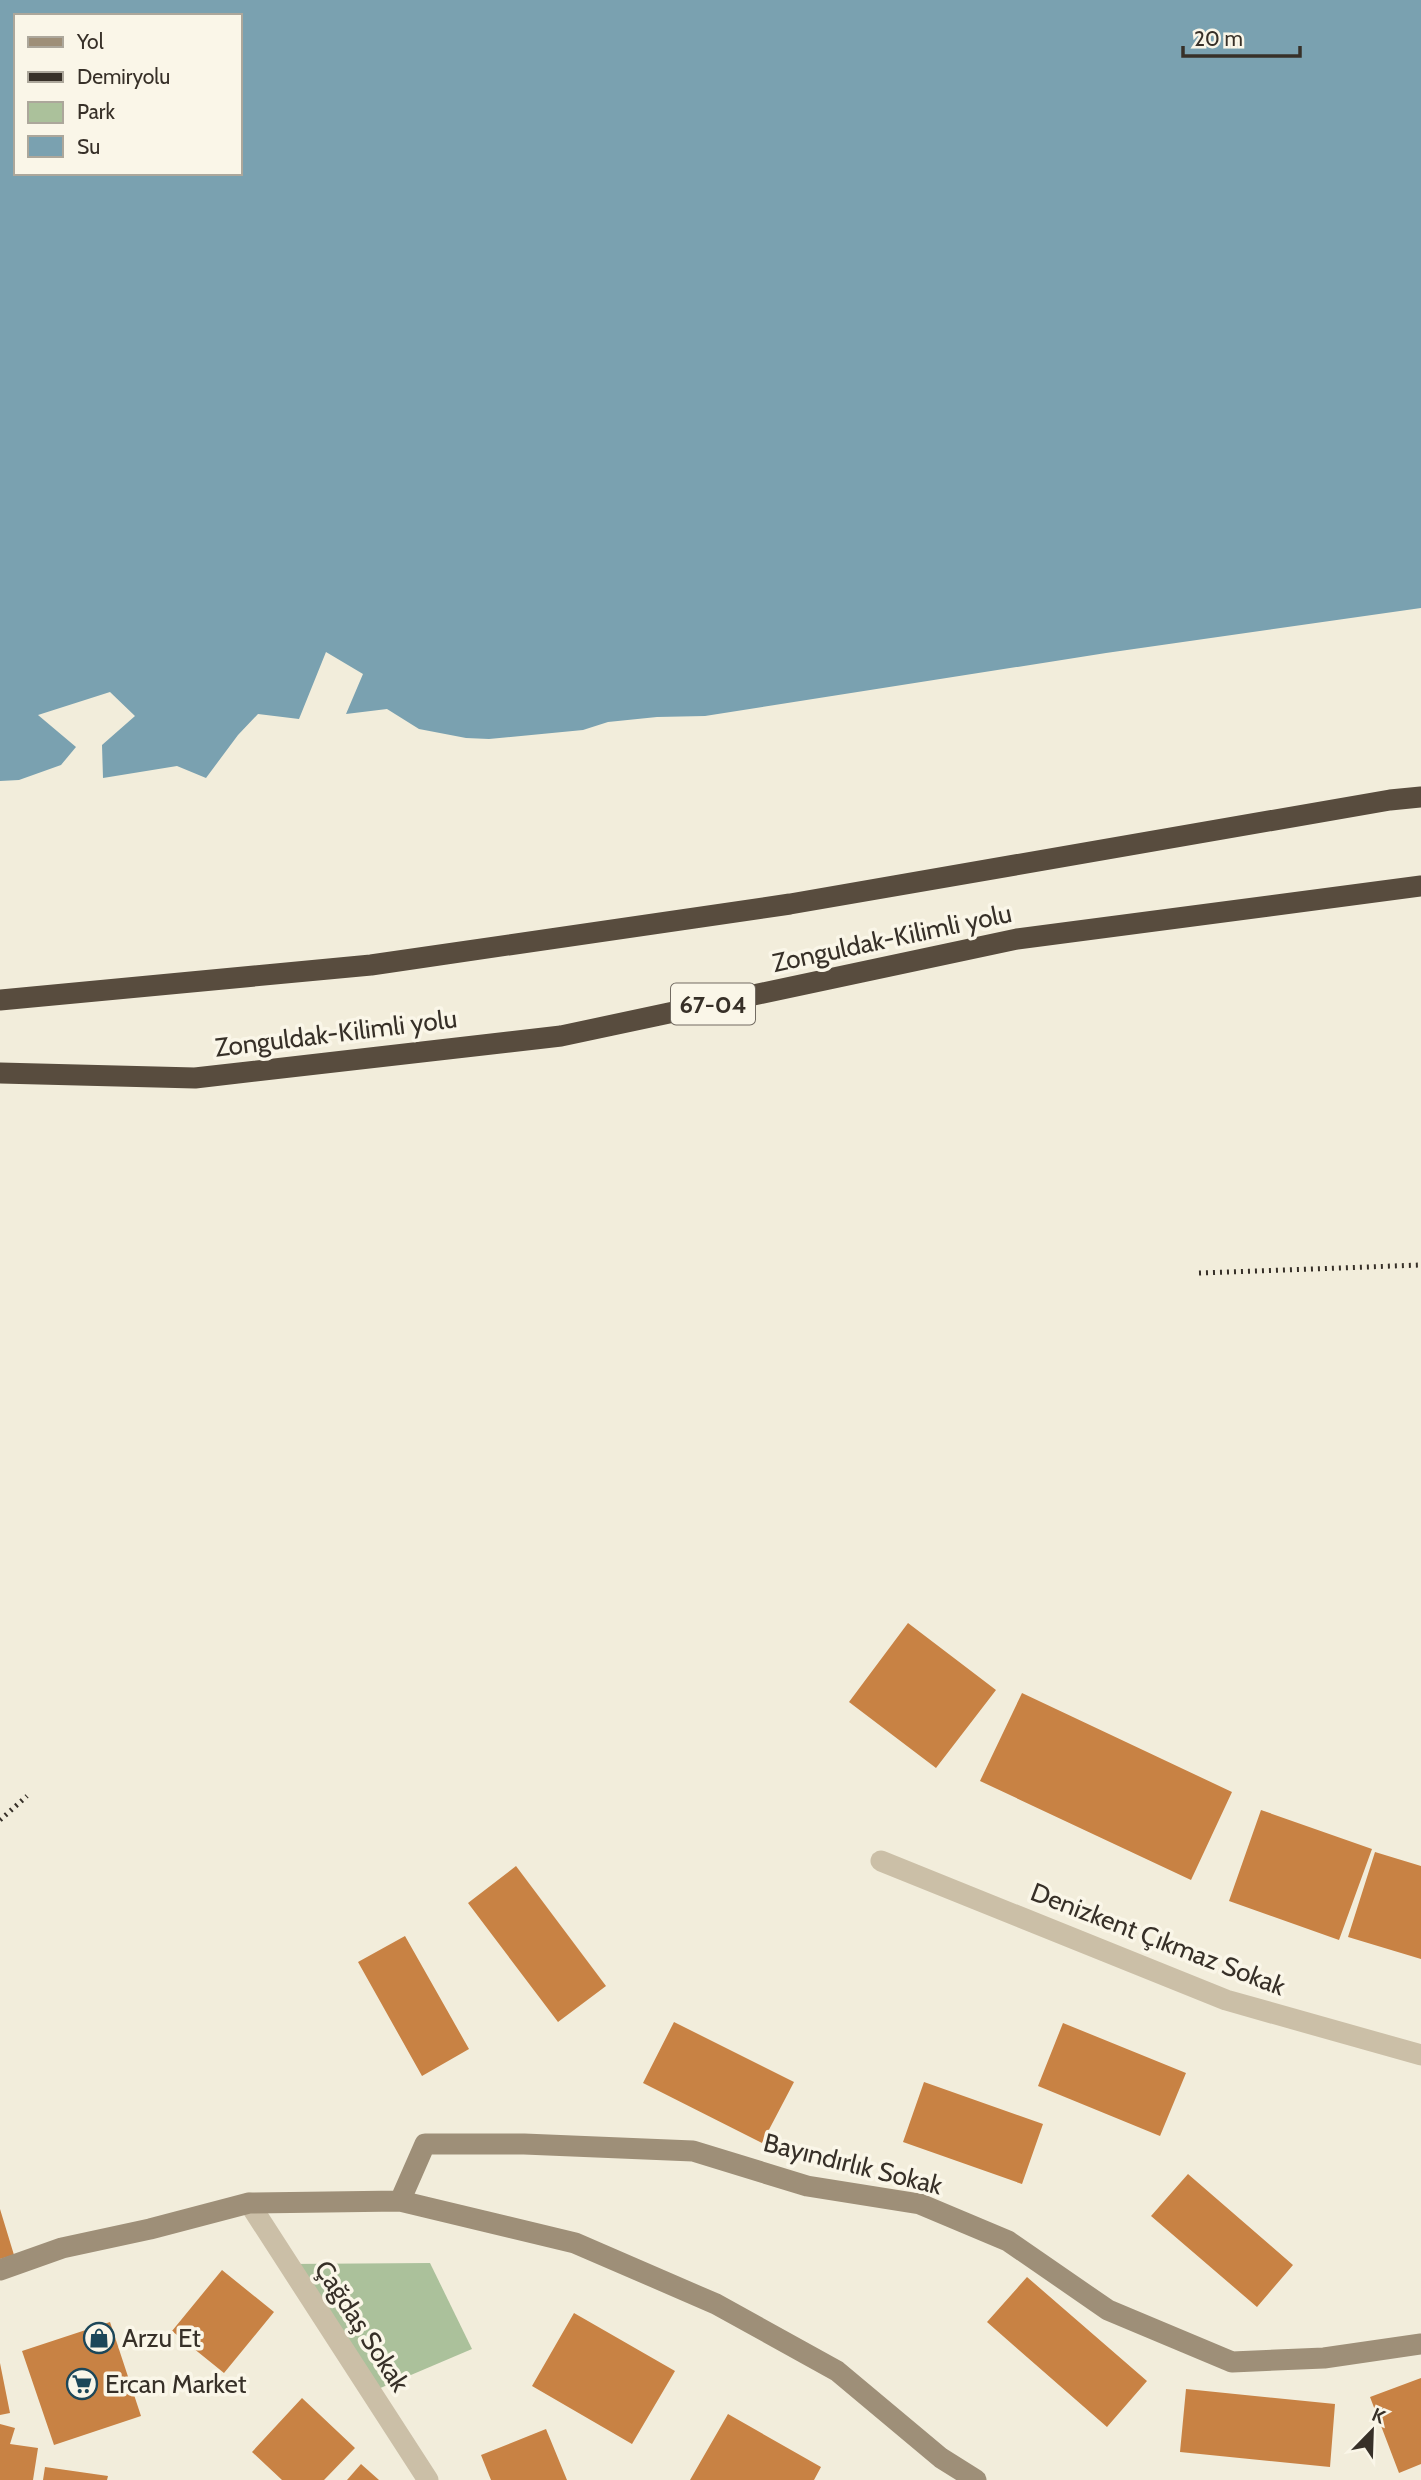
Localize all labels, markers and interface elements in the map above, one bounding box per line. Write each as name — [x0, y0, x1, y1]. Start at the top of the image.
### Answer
legend — [14, 14, 242, 175]
scale bar — [1183, 14, 1300, 58]
text: 20 m — [1194, 26, 1243, 51]
text: Yol — [76, 29, 104, 54]
text: Demiryolu — [77, 64, 170, 89]
text: Park — [77, 99, 115, 124]
text: Su — [77, 134, 100, 159]
street label: Zonguldak-Kilimli yolu — [769, 897, 1015, 979]
road number: 67-04 — [671, 984, 755, 1024]
street label: Zonguldak-Kilimli yolu — [213, 1002, 459, 1064]
street label: Denizkent Çıkmaz Sokak — [1026, 1876, 1290, 2002]
street label: Bayındırlık Sokak — [760, 2126, 946, 2202]
street label: Çağdaş Sokak — [308, 2254, 416, 2398]
shop icon: Arzu Et — [82, 2321, 116, 2355]
place label: Arzu Et — [122, 2322, 201, 2354]
supermarket icon: Ercan Market — [65, 2367, 99, 2401]
place label: Ercan Market — [105, 2368, 247, 2400]
north arrow — [1337, 2396, 1407, 2466]
text: K — [1368, 2403, 1388, 2429]

